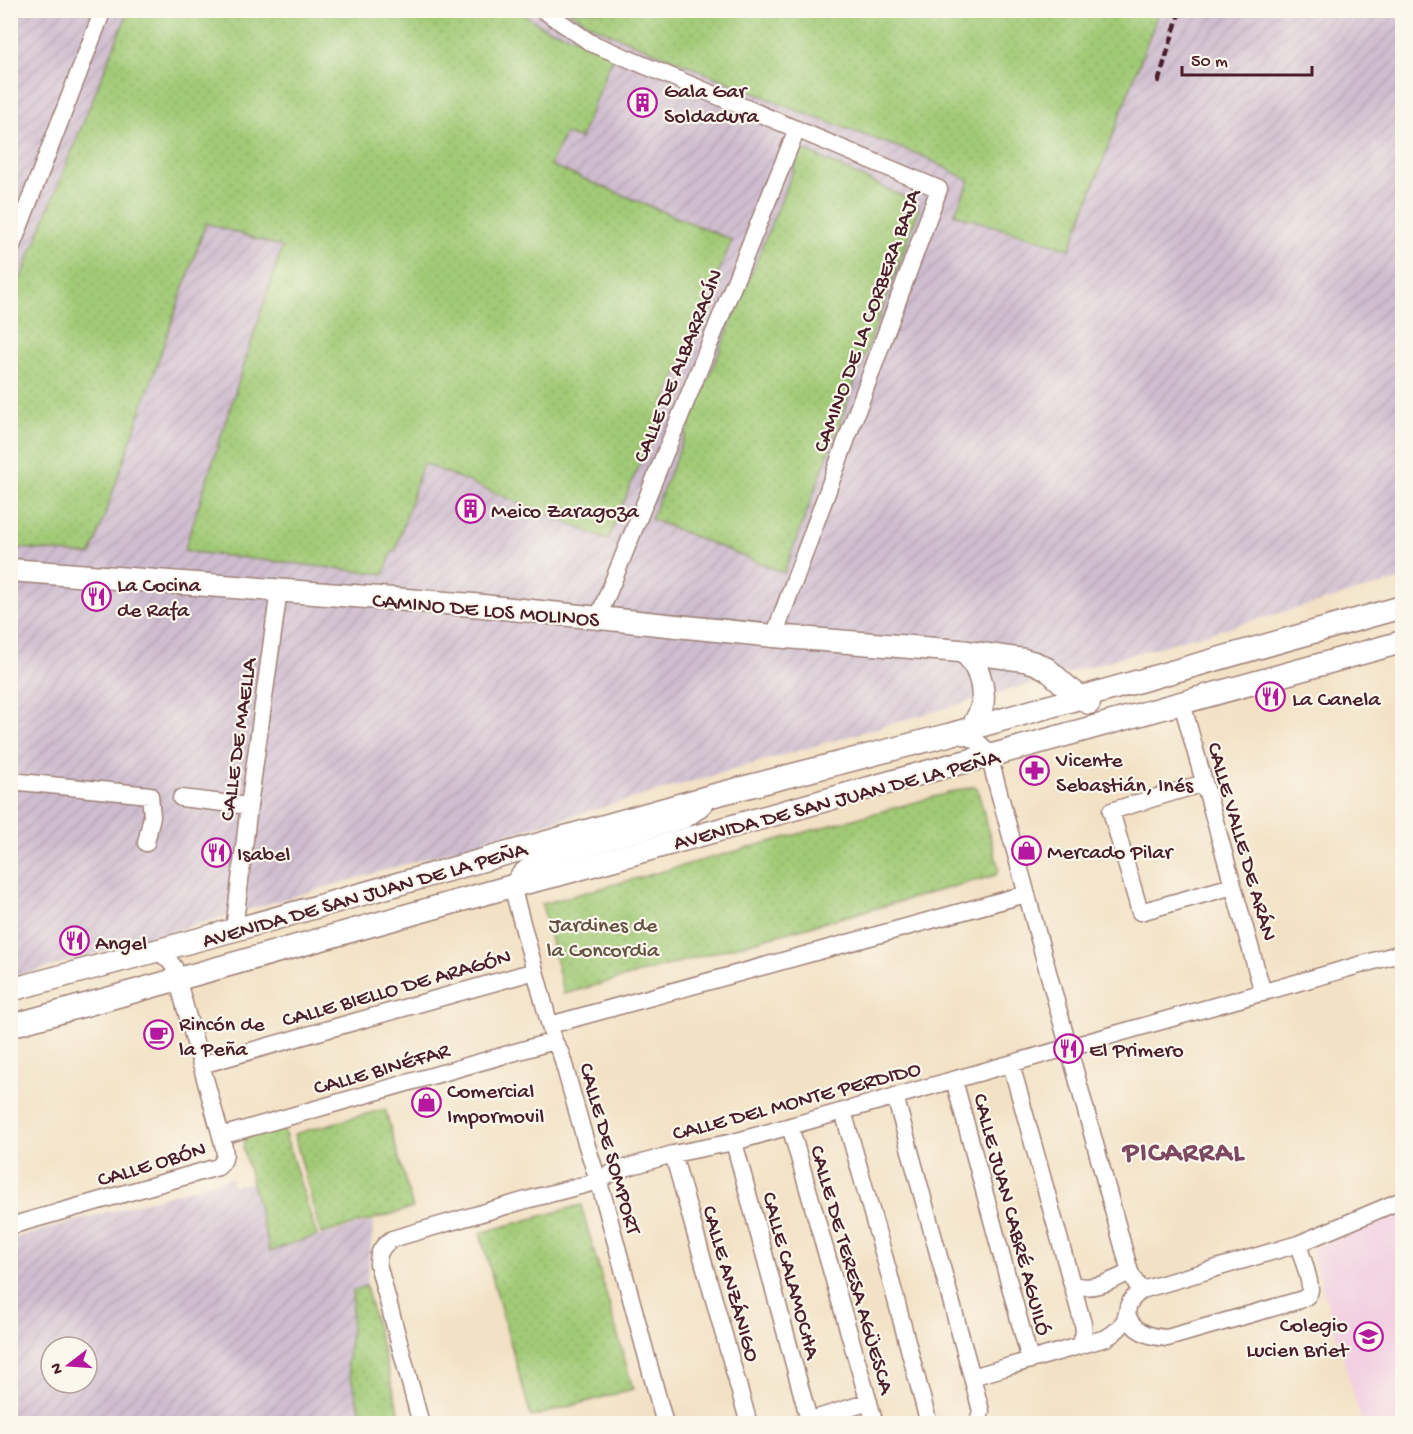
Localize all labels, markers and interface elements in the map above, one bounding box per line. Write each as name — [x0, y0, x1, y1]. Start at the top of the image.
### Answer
scale bar — [1182, 39, 1312, 77]
text: 50 m — [1191, 52, 1228, 73]
place label: Gala Gar Soldadura — [664, 80, 760, 131]
building icon: Gala Gar Soldadura — [627, 86, 659, 118]
street label: CAMINO DE LA CORBERA BAJA — [809, 185, 929, 456]
street label: CALLE DE ALBARRACÍN — [629, 266, 730, 467]
building icon: Meico Zaragoza — [454, 493, 486, 525]
place label: Meico Zaragoza — [491, 500, 640, 526]
place label: La Cocina de Rafa — [117, 574, 202, 625]
restaurant icon: La Cocina de Rafa — [80, 580, 112, 612]
street label: CAMINO DE LOS MOLINOS — [371, 589, 601, 635]
street label: CALLE DE MAELLA — [216, 655, 264, 823]
restaurant icon: La Canela — [1255, 681, 1287, 713]
place label: La Canela — [1292, 688, 1381, 714]
street label: CALLE VALLE DE ARÁN — [1199, 740, 1281, 944]
street label: AVENIDA DE SAN JUAN DE LA PEÑA — [671, 745, 1004, 858]
place label: Vicente Sebastián, Inés — [1055, 749, 1194, 800]
pharmacy icon: Vicente Sebastián, Inés — [1019, 755, 1051, 787]
shop icon: Mercado Pilar — [1010, 834, 1042, 866]
restaurant icon: Isabel — [200, 836, 232, 868]
street label: AVENIDA DE SAN JUAN DE LA PEÑA — [200, 838, 531, 956]
place label: Mercado Pilar — [1047, 841, 1175, 867]
place label: Isabel — [237, 843, 291, 869]
park label: Jardines de la Concordia — [547, 914, 660, 965]
restaurant icon: Angel — [58, 925, 90, 957]
place label: Angel — [95, 932, 147, 958]
street label: CALLE BIELLO DE ARAGÓN — [280, 945, 515, 1035]
place label: Rincón de la Peña — [179, 1013, 265, 1064]
cafe icon: Rincón de la Peña — [142, 1019, 174, 1051]
restaurant icon: El Primero — [1052, 1032, 1084, 1064]
street label: CALLE BINÉFAR — [311, 1039, 455, 1103]
place label: El Primero — [1089, 1039, 1184, 1065]
street label: CALLE DEL MONTE PERDIDO — [670, 1057, 924, 1149]
street label: CALLE DE SOMPORT — [571, 1060, 646, 1239]
place label: Comercial Impormovil — [447, 1080, 544, 1131]
shop icon: Comercial Impormovil — [410, 1086, 442, 1118]
street label: CALLE JUAN CABRÉ AGUILÓ — [965, 1091, 1055, 1339]
street label: CALLE OBÓN — [95, 1137, 210, 1195]
district label: PICARRAL — [1121, 1138, 1245, 1171]
street label: CALLE DE TERESA AGÜESCA — [802, 1143, 898, 1398]
street label: CALLE CALAMOCHA — [754, 1190, 824, 1363]
street label: CALLE ANZÁNIGO — [694, 1203, 764, 1365]
place label: Colegio Lucien Briet — [1246, 1314, 1350, 1365]
school or university icon: Colegio Lucien Briet — [1353, 1320, 1385, 1352]
north arrow — [39, 1335, 99, 1395]
text: N — [47, 1360, 69, 1376]

